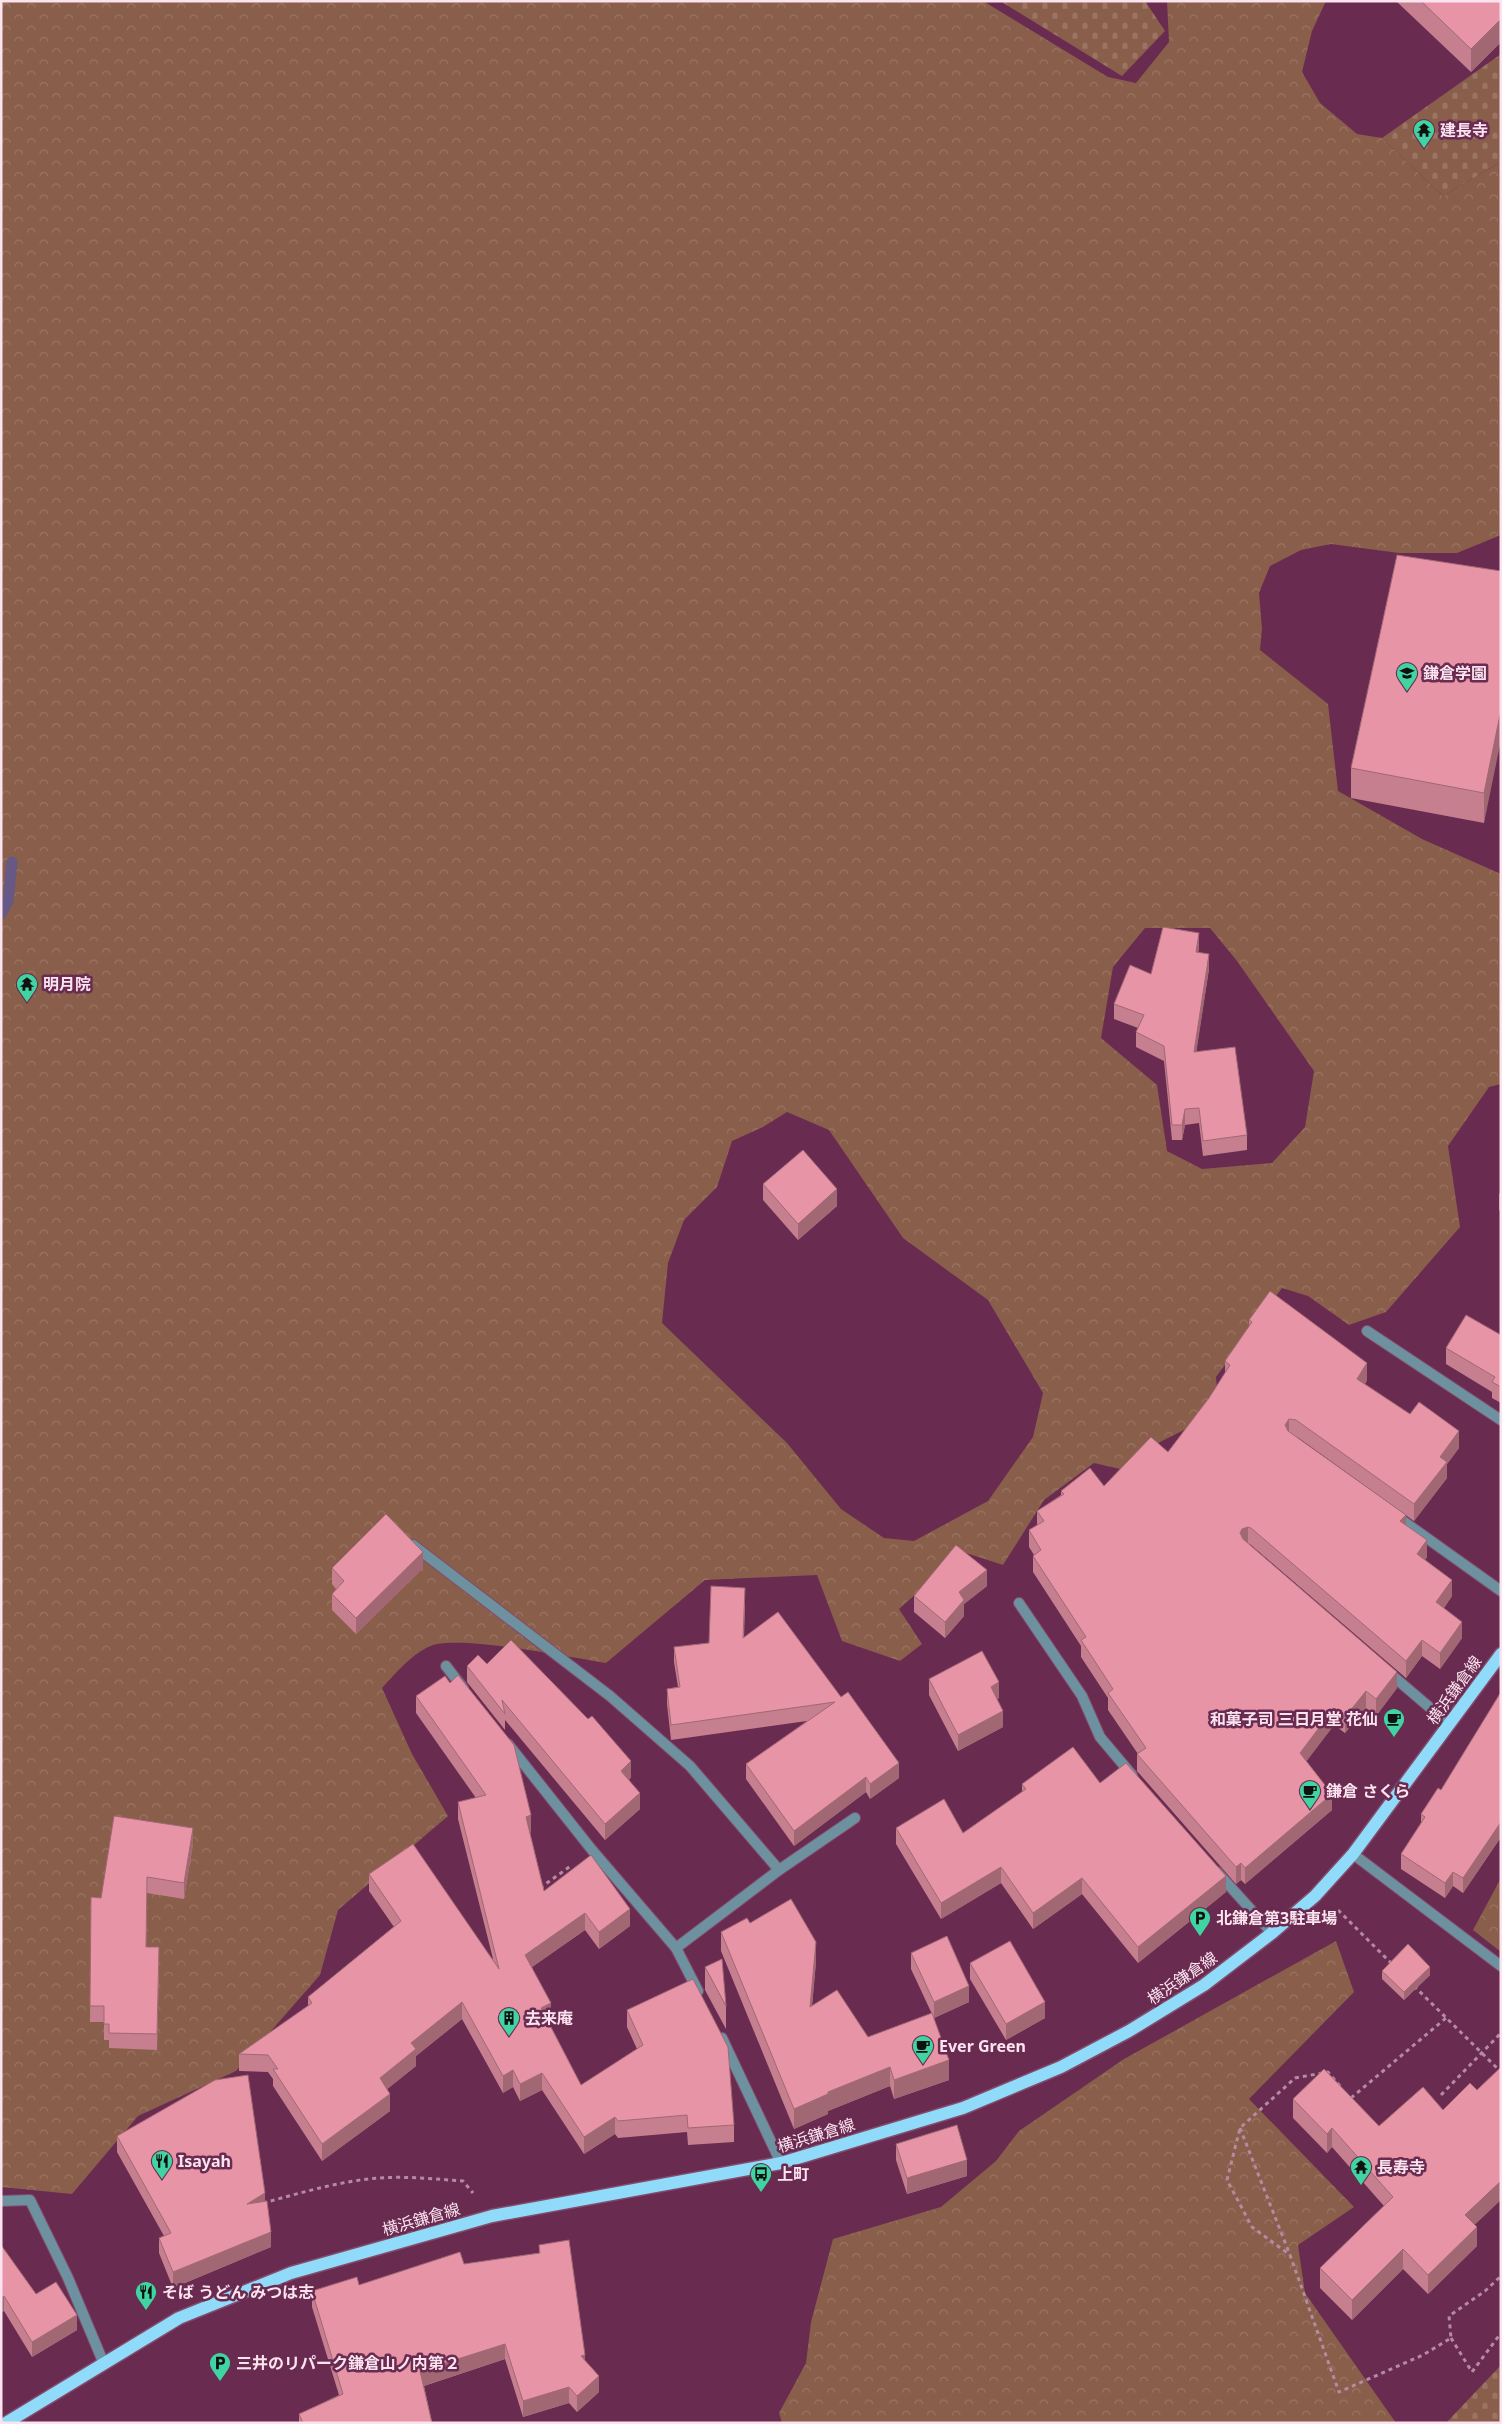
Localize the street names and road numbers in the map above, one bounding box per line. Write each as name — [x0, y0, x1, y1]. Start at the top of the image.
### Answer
street label: 横浜鎌倉線 — [1422, 1651, 1486, 1729]
street label: 横浜鎌倉線 — [1143, 1947, 1221, 2009]
street label: 横浜鎌倉線 — [775, 2113, 857, 2157]
street label: 横浜鎌倉線 — [380, 2197, 462, 2241]

